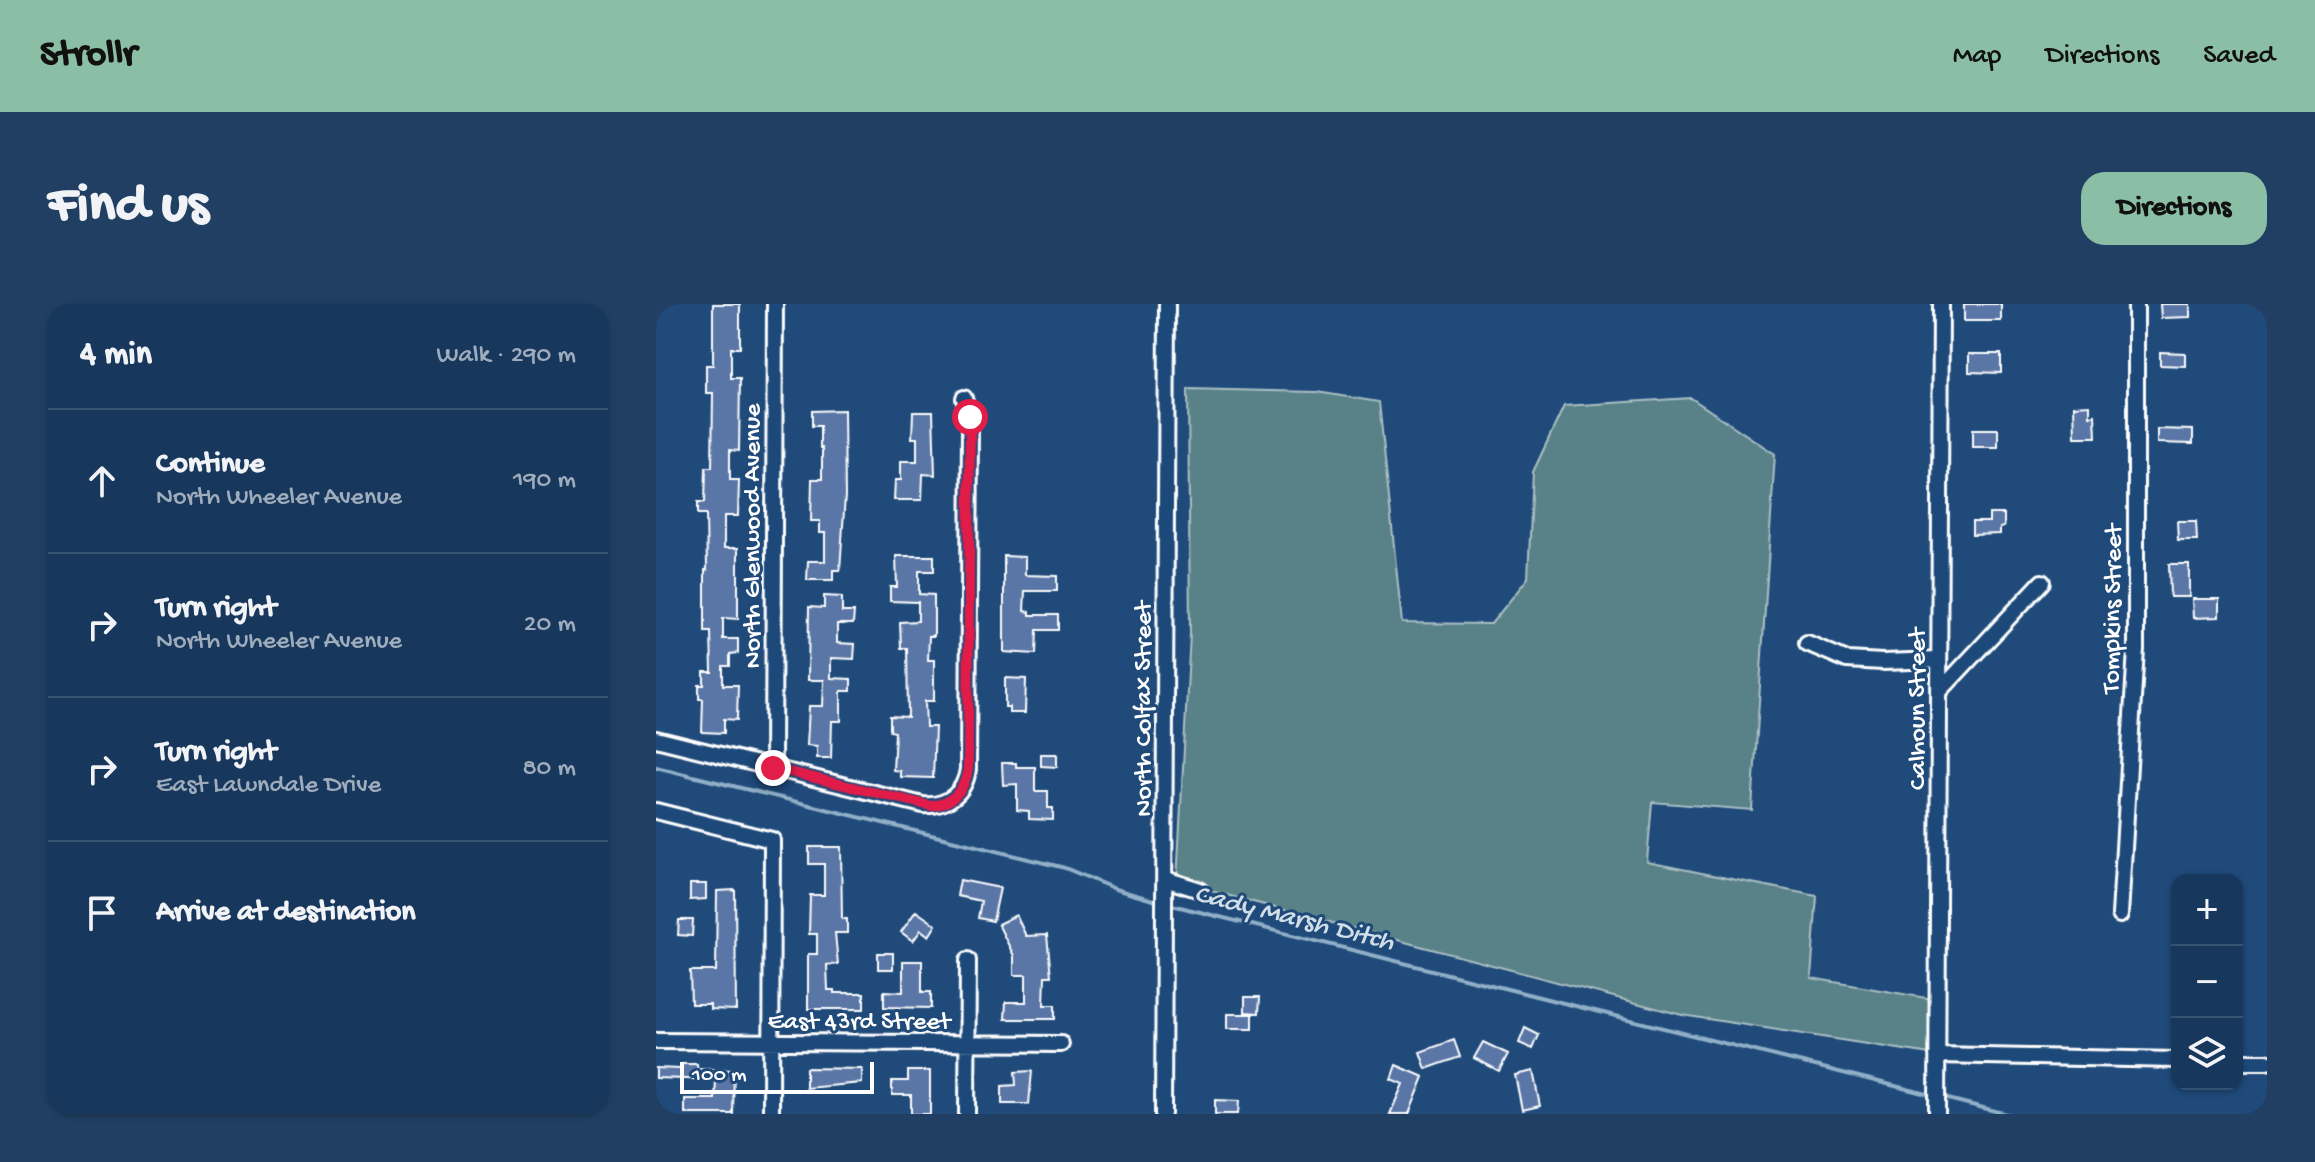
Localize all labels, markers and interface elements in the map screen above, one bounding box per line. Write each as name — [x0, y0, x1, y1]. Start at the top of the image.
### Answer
text: Strollr — [40, 34, 137, 78]
text: Map — [1953, 40, 2001, 73]
text: Directions — [2045, 40, 2159, 73]
text: Saved — [2203, 40, 2275, 73]
button: Directions — [2081, 172, 2267, 245]
text: Find us — [48, 175, 208, 241]
text: 4 min — [80, 336, 152, 376]
text: Walk · 290 m — [437, 341, 576, 372]
route start — [952, 399, 988, 435]
street label: North Glenwood Avenue — [739, 403, 770, 669]
text: Continue — [156, 448, 265, 483]
icon: ahead — [80, 459, 124, 503]
text: 190 m — [513, 466, 576, 497]
text: North Wheeler Avenue — [156, 483, 402, 514]
street label: Tompkins Street — [2097, 522, 2132, 696]
text: Turn right — [156, 592, 276, 627]
street label: North Colfax Street — [1130, 599, 1161, 817]
icon: right — [80, 603, 124, 647]
text: 20 m — [524, 610, 576, 641]
street label: Calhoun Street — [1904, 626, 1935, 790]
text: North Wheeler Avenue — [156, 627, 402, 658]
text: Turn right — [156, 736, 276, 771]
icon: right — [80, 747, 124, 791]
route end — [755, 750, 791, 786]
text: 80 m — [522, 754, 576, 785]
text: East Lawndale Drive — [156, 771, 381, 802]
map controls — [2171, 874, 2243, 1090]
button: + — [2171, 874, 2243, 946]
water label: Cady Marsh Ditch — [1191, 879, 1398, 960]
icon: arrive — [80, 891, 124, 935]
text: Arrive at destination — [156, 896, 416, 931]
button: − — [2171, 946, 2243, 1018]
street label: East 43rd Street — [768, 1008, 953, 1039]
button: layers — [2171, 1018, 2243, 1090]
scale bar — [680, 1058, 874, 1094]
text: 100 m — [692, 1063, 747, 1089]

